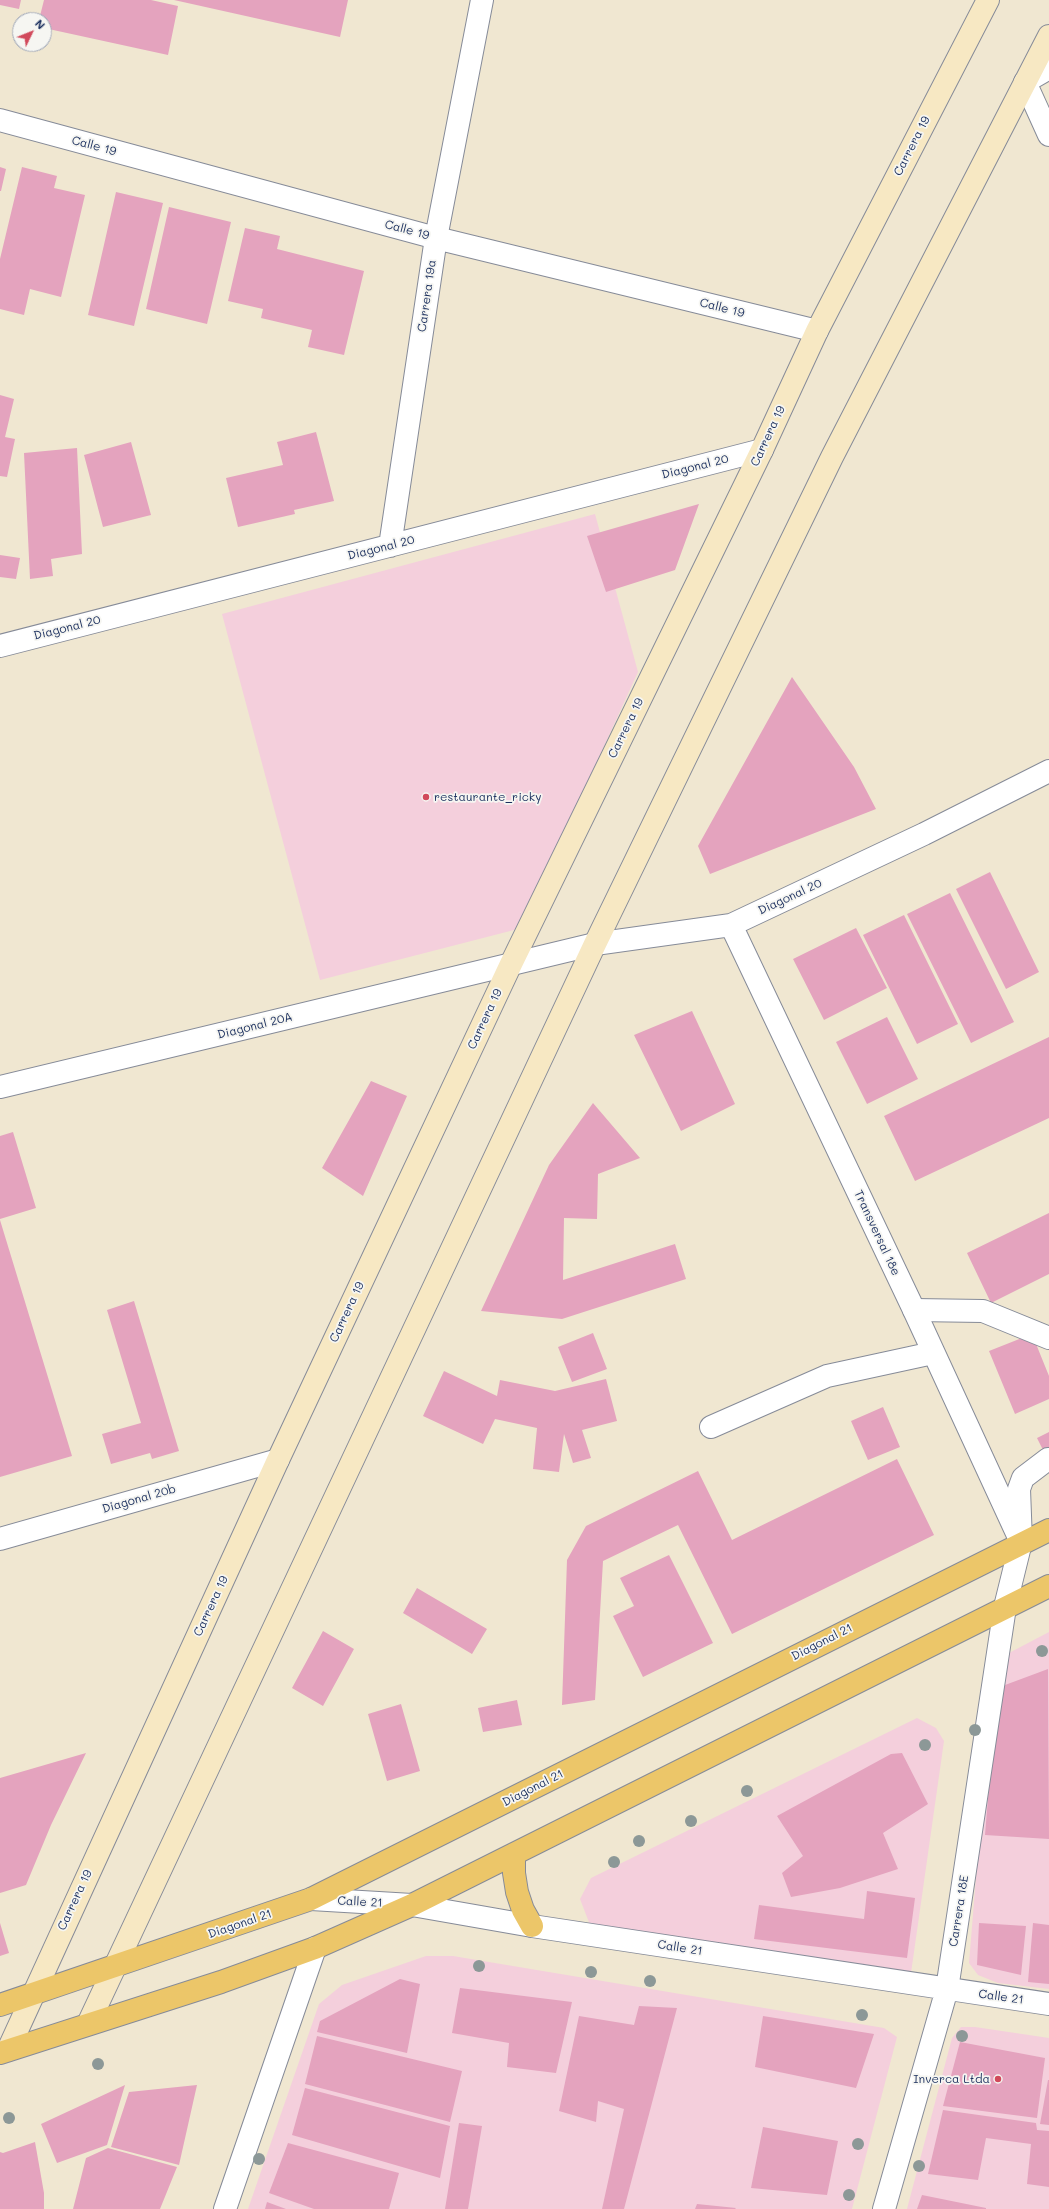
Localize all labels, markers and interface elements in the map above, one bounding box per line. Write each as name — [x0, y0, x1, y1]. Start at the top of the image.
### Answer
north arrow — [12, 12, 52, 52]
text: N — [32, 16, 49, 32]
street label: Carrera 19 — [891, 114, 933, 178]
street label: Calle 19 — [70, 133, 118, 159]
street label: Calle 19 — [383, 217, 431, 243]
street label: Carrera 19a — [415, 259, 439, 333]
street label: Calle 19 — [698, 295, 746, 321]
street label: Carrera 19 — [748, 403, 788, 469]
street label: Diagonal 20 — [660, 452, 730, 482]
street label: Diagonal 20 — [346, 533, 416, 563]
street label: Diagonal 20 — [32, 613, 102, 643]
street label: Carrera 19 — [605, 695, 647, 761]
place label: restaurante_ricky — [434, 790, 541, 804]
marker: restaurante_ricky — [421, 792, 431, 802]
street label: Diagonal 20 — [756, 876, 824, 918]
street label: Carrera 19 — [465, 986, 505, 1052]
street label: Diagonal 20A — [216, 1010, 294, 1042]
street label: Transversal 18e — [851, 1188, 903, 1278]
street label: Carrera 19 — [327, 1279, 367, 1345]
street label: Diagonal 20b — [100, 1482, 178, 1516]
street label: Carrera 19 — [191, 1573, 231, 1639]
street label: Diagonal 21 — [789, 1620, 855, 1664]
street label: Diagonal 21 — [500, 1766, 566, 1810]
street label: Carrera 19 — [55, 1867, 95, 1933]
street label: Carrera 18E — [946, 1874, 972, 1948]
street label: Calle 21 — [337, 1894, 383, 1910]
street label: Diagonal 21 — [206, 1906, 274, 1942]
street label: Calle 21 — [656, 1937, 704, 1959]
street label: Calle 21 — [978, 1987, 1024, 2007]
place label: Inverca Ltda — [913, 2072, 990, 2086]
marker: Inverca Ltda — [993, 2074, 1003, 2084]

